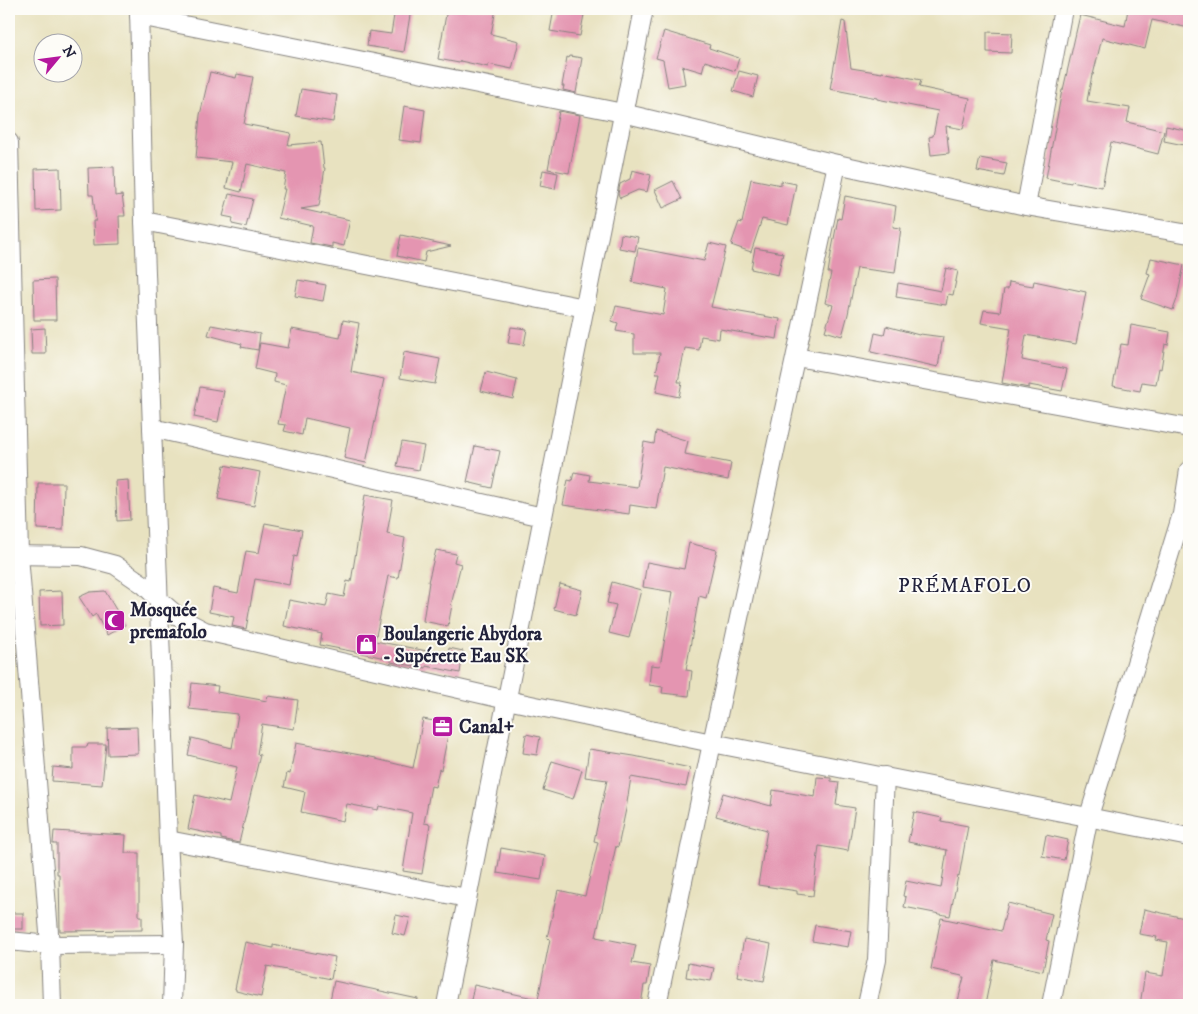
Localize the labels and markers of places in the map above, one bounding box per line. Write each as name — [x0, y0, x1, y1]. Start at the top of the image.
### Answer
place label: Mosquée premafolo — [129, 599, 207, 644]
mosque icon: Mosquée premafolo — [102, 609, 126, 633]
place label: Boulangerie Abydora - Supérette Eau SK — [383, 623, 543, 668]
shop icon: Boulangerie Abydora - Supérette Eau SK — [355, 633, 379, 657]
office icon: Canal+ — [431, 715, 455, 739]
place label: Canal+ — [459, 716, 514, 739]

